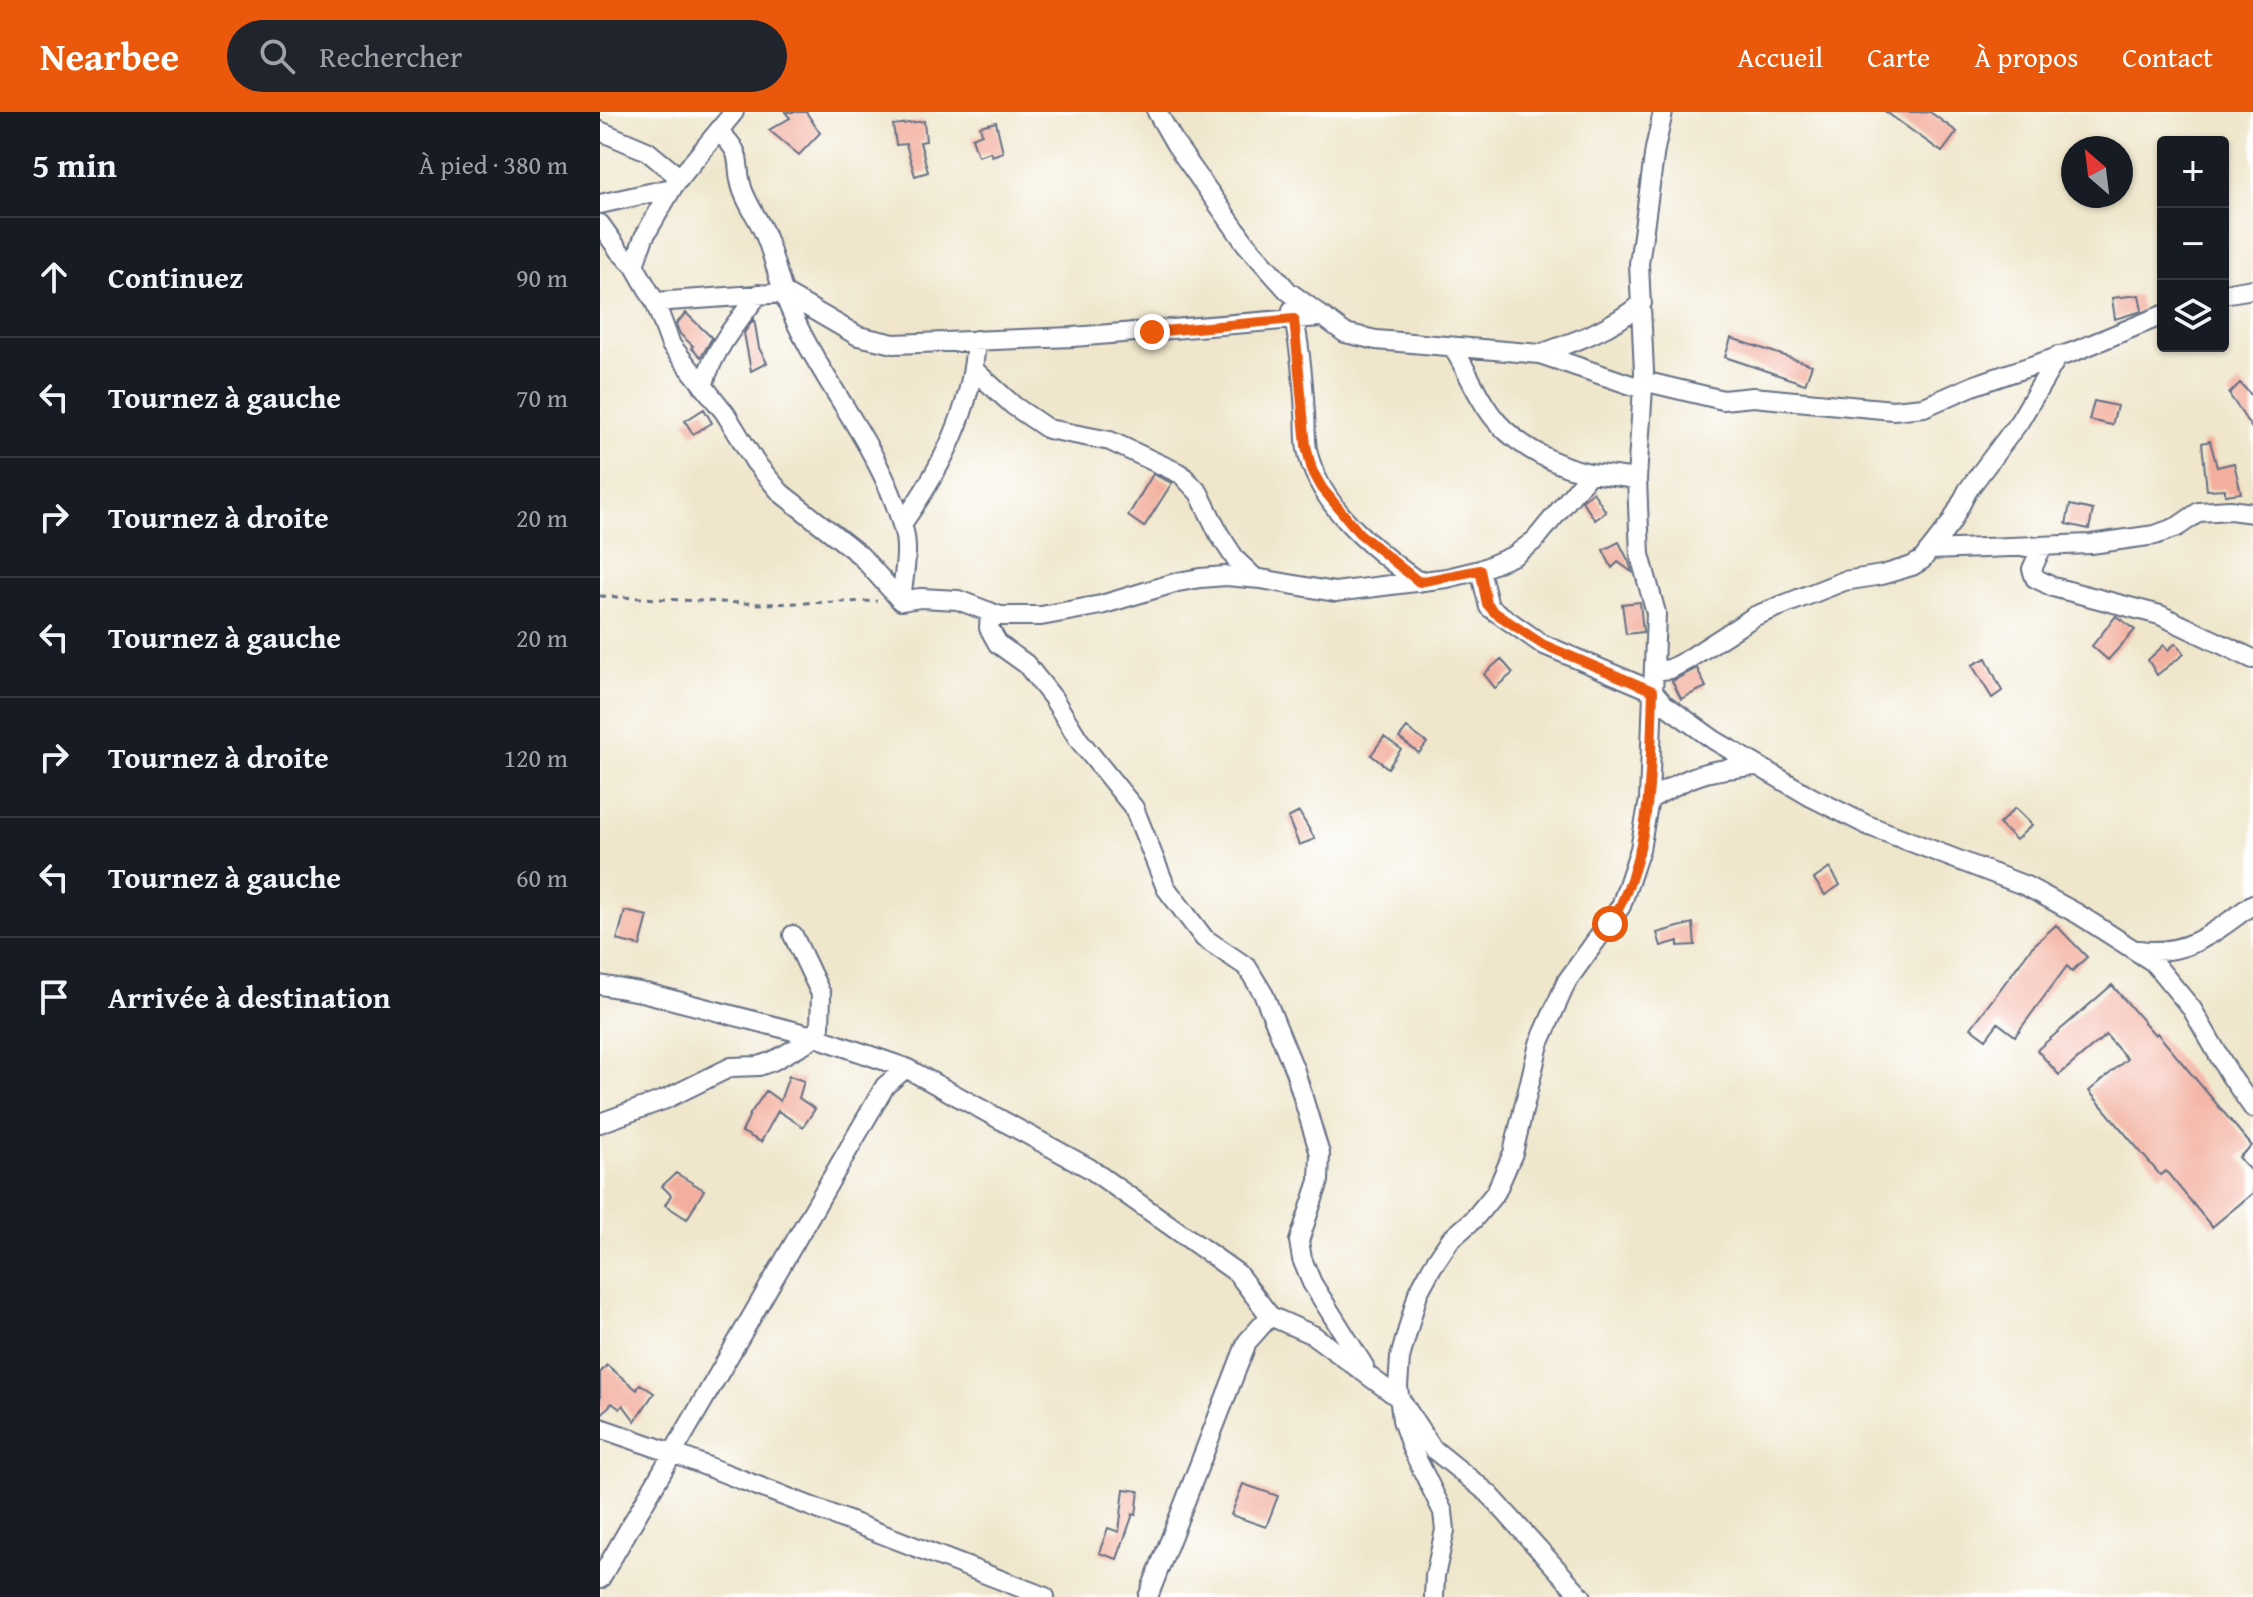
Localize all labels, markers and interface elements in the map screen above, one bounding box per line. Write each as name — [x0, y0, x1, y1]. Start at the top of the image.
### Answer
search box — [227, 20, 787, 92]
text: Nearbee — [40, 28, 179, 84]
icon: search — [255, 34, 299, 78]
text: Rechercher — [319, 34, 462, 78]
text: Accueil — [1737, 36, 1823, 77]
text: Carte — [1867, 36, 1930, 77]
text: À propos — [1974, 36, 2078, 77]
text: Contact — [2122, 36, 2213, 77]
north arrow — [2061, 136, 2133, 208]
map controls — [2157, 136, 2229, 352]
button: + — [2157, 136, 2229, 208]
text: 5 min — [32, 140, 117, 189]
text: À pied · 380 m — [419, 145, 568, 184]
button: − — [2157, 208, 2229, 280]
icon: ahead — [32, 255, 76, 299]
text: Continuez — [108, 255, 243, 299]
text: 90 m — [516, 258, 568, 297]
button: layers — [2157, 280, 2229, 352]
route end — [1134, 314, 1170, 350]
icon: left — [32, 375, 76, 419]
text: Tournez à gauche — [108, 375, 341, 419]
text: 70 m — [516, 378, 568, 417]
icon: right — [32, 495, 76, 539]
text: Tournez à droite — [108, 495, 329, 539]
text: 20 m — [516, 498, 568, 537]
icon: left — [32, 615, 76, 659]
text: Tournez à gauche — [108, 615, 341, 659]
text: 20 m — [516, 618, 568, 657]
icon: right — [32, 735, 76, 779]
text: Tournez à droite — [108, 735, 329, 779]
text: 120 m — [503, 738, 568, 777]
icon: left — [32, 855, 76, 899]
text: Tournez à gauche — [108, 855, 341, 899]
text: 60 m — [516, 858, 568, 897]
route start — [1592, 906, 1628, 942]
icon: arrive — [32, 975, 76, 1019]
text: Arrivée à destination — [108, 975, 390, 1019]

